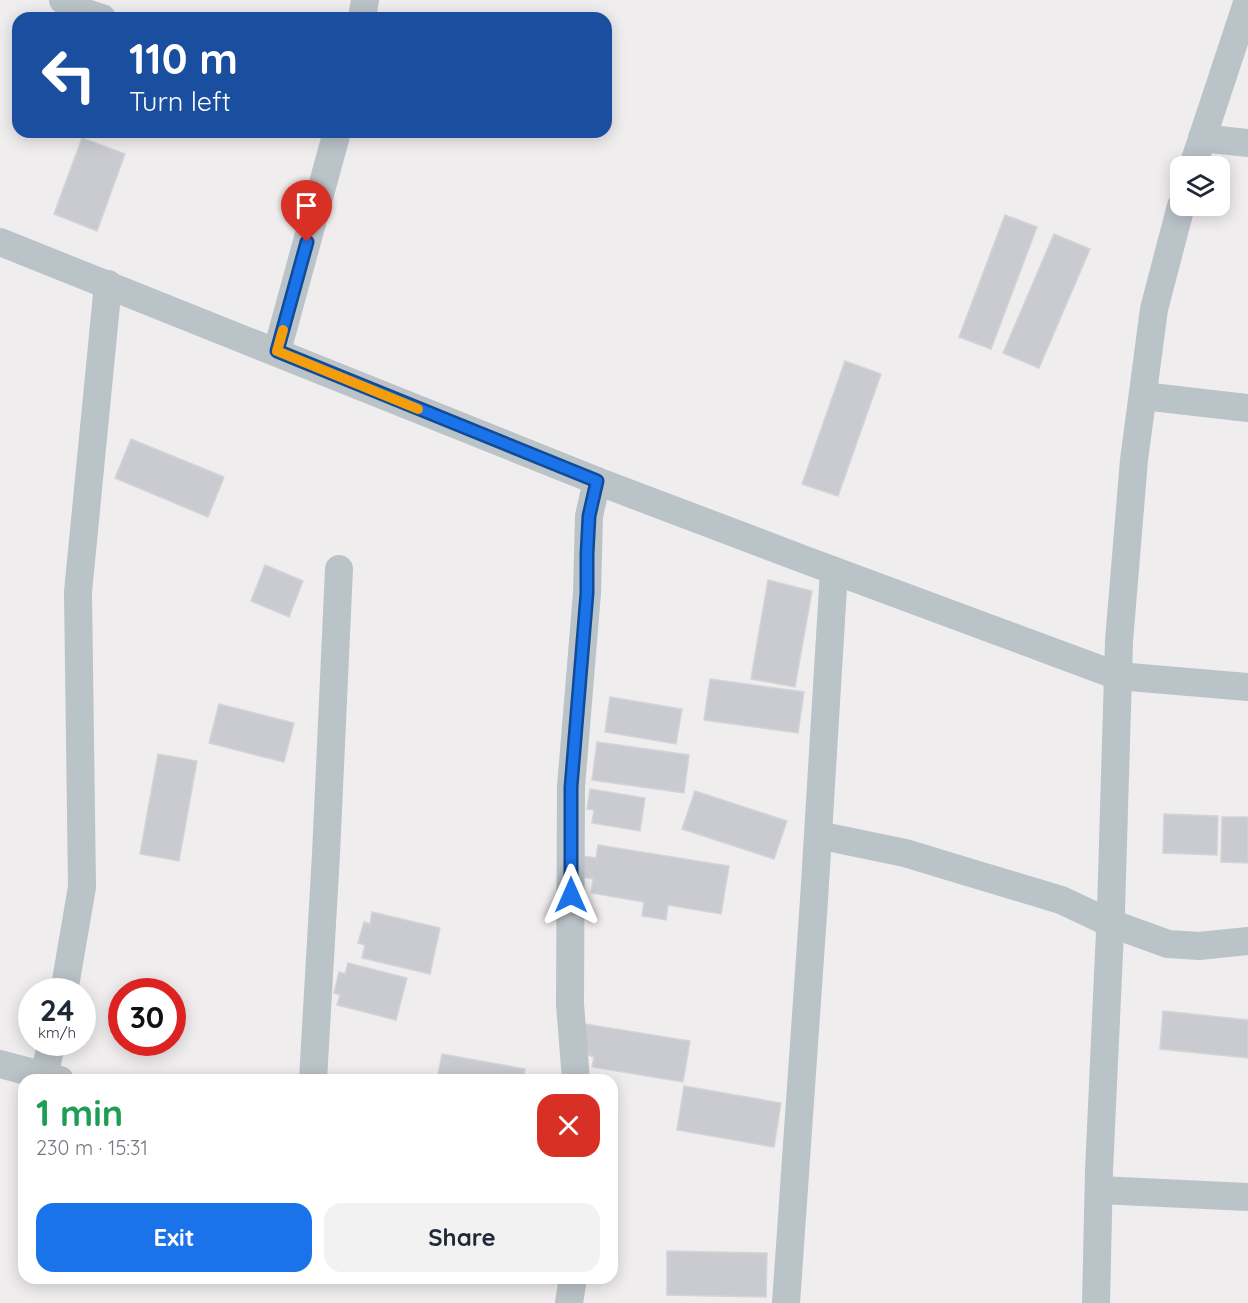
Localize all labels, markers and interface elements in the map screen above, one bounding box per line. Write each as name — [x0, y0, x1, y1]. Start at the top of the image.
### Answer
text: 110 m — [129, 32, 238, 85]
icon: left — [30, 36, 108, 114]
text: Turn left — [129, 84, 231, 118]
map controls — [1170, 156, 1230, 216]
button: layers — [1170, 156, 1230, 216]
pin — [281, 180, 332, 242]
icon: arrive — [290, 189, 323, 222]
position arrow — [539, 863, 603, 927]
speed limit sign: 30 — [108, 978, 186, 1056]
text: 24 — [40, 991, 74, 1029]
text: km/h — [38, 1023, 76, 1042]
text: 1 min — [36, 1090, 123, 1135]
button: close — [537, 1094, 600, 1157]
text: 230 m · 15:31 — [36, 1135, 148, 1160]
button: Exit — [36, 1203, 312, 1272]
button: Share — [324, 1203, 600, 1272]

